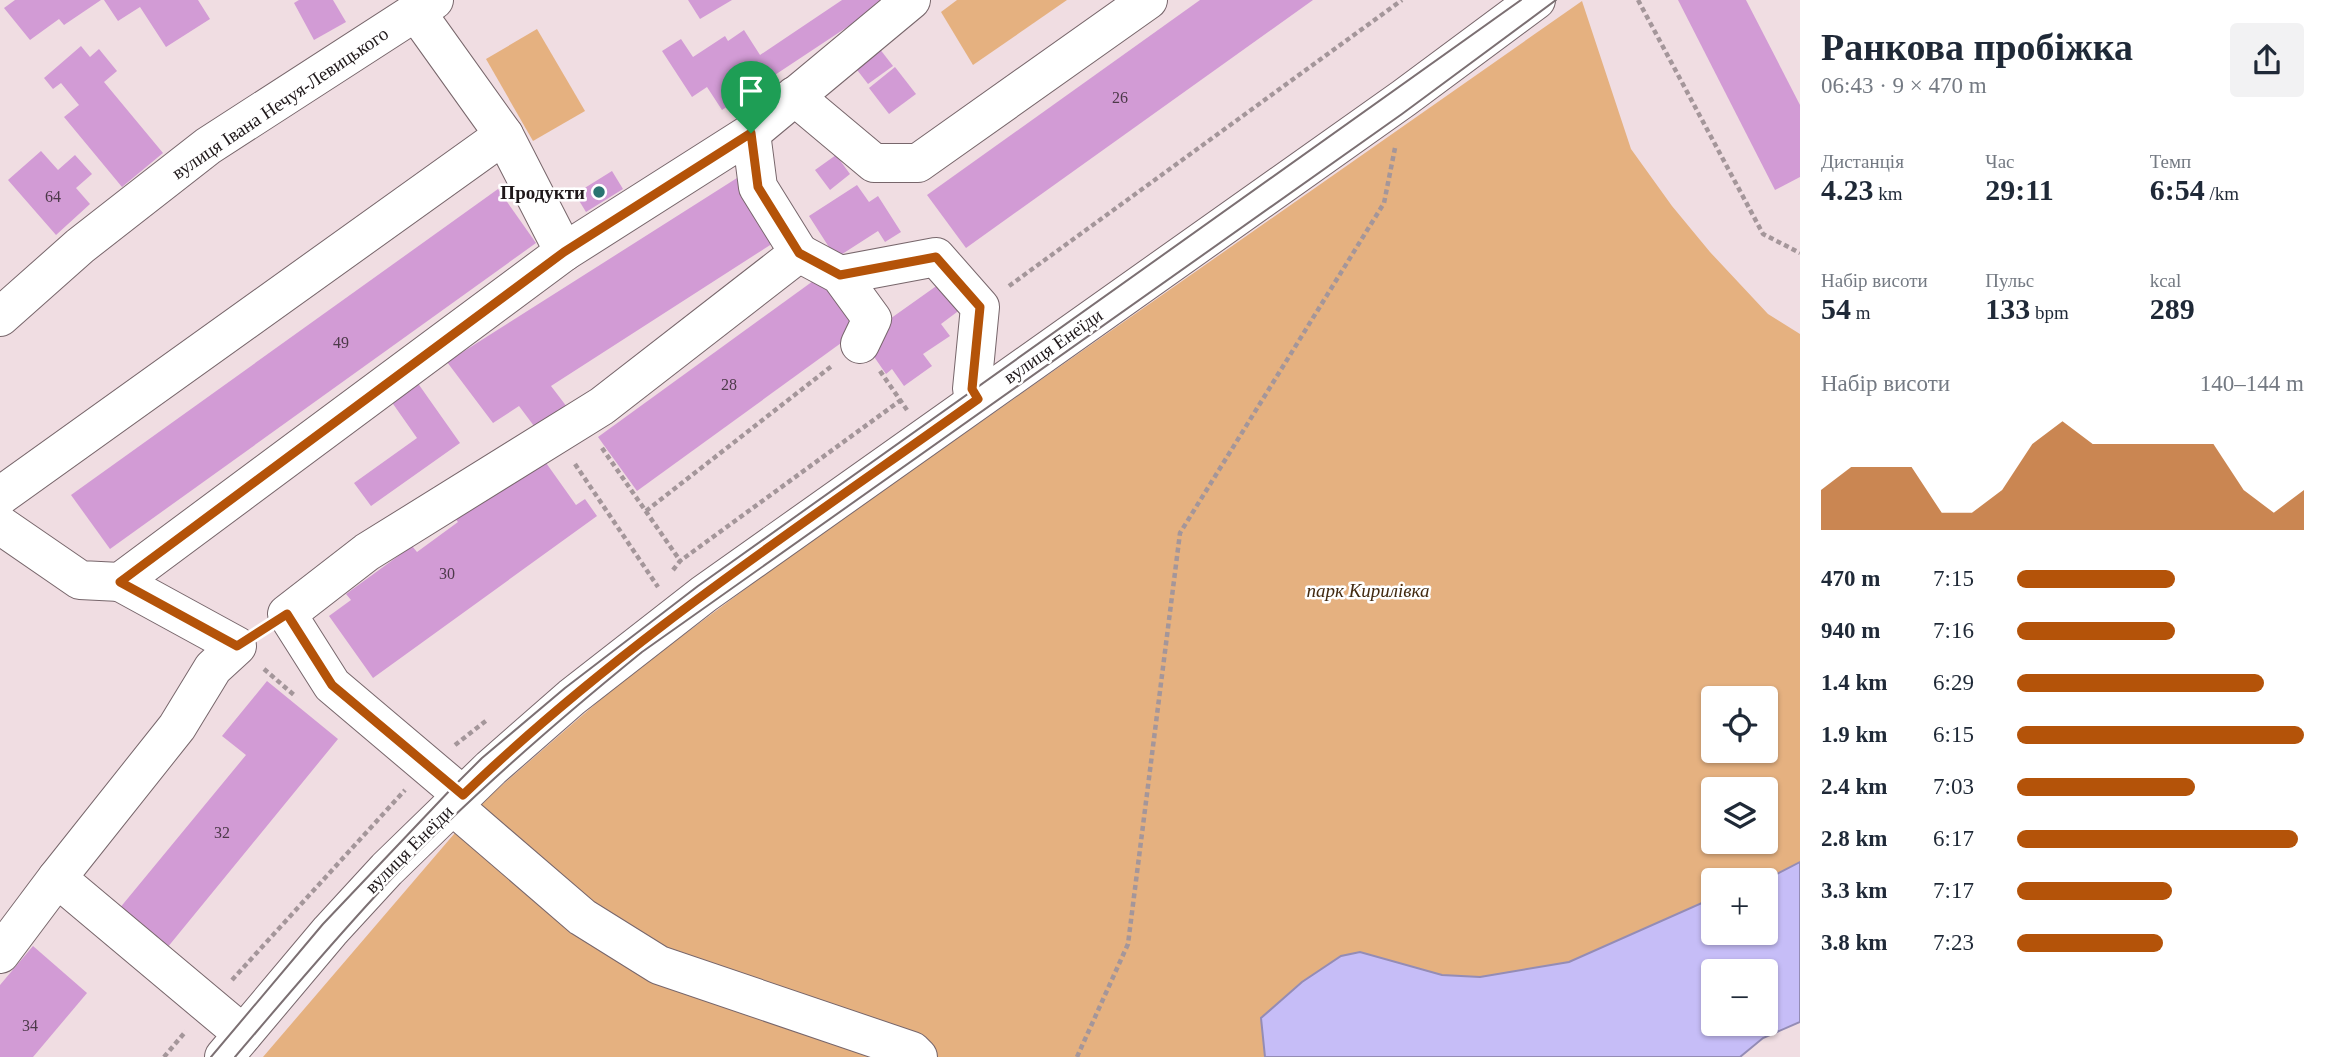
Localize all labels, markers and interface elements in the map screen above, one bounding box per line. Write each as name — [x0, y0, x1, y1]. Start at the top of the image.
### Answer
street label: вулиця Івана Нечуя-Левицького — [168, 23, 392, 183]
button: share — [2230, 23, 2304, 97]
text: Ранкова пробіжка — [1821, 26, 2133, 68]
pin — [721, 61, 781, 133]
icon: arrive — [732, 72, 770, 110]
text: 06:43 · 9 × 470 m — [1821, 73, 1987, 98]
house number: 26 — [1112, 89, 1128, 106]
text: Дистанція — [1821, 151, 1904, 172]
text: Час — [1985, 151, 2015, 172]
text: Темп — [2150, 151, 2191, 172]
text: 4.23 — [1821, 173, 1874, 206]
text: 29:11 — [1985, 173, 2054, 206]
text: 6:54 — [2150, 173, 2205, 206]
place label: Продукти — [500, 182, 585, 203]
text: km — [1874, 183, 1903, 204]
text: /km — [2205, 183, 2239, 204]
marker: Продукти — [591, 184, 607, 200]
house number: 64 — [45, 188, 61, 205]
text: Набір висоти — [1821, 270, 1928, 291]
text: Пульс — [1985, 270, 2034, 291]
text: kcal — [2150, 270, 2181, 291]
text: 54 — [1821, 292, 1851, 325]
text: 133 — [1985, 292, 2030, 325]
text: 289 — [2150, 292, 2195, 325]
text: m — [1851, 302, 1871, 323]
text: bpm — [2030, 302, 2069, 323]
street label: вулиця Енеїди — [1000, 304, 1106, 388]
house number: 49 — [333, 334, 349, 351]
text: Набір висоти — [1821, 371, 1950, 396]
text: 140–144 m — [2200, 371, 2304, 396]
house number: 28 — [721, 376, 737, 393]
house number: 30 — [439, 565, 455, 582]
text: 470 m — [1821, 566, 1880, 591]
text: 7:15 — [1933, 566, 1974, 591]
park label: парк Кирилівка — [1307, 580, 1429, 601]
text: 940 m — [1821, 618, 1880, 643]
text: 7:16 — [1933, 618, 1974, 643]
text: 1.4 km — [1821, 670, 1887, 695]
text: 6:29 — [1933, 670, 1974, 695]
map controls — [1701, 686, 1778, 1036]
button: locate — [1701, 686, 1778, 763]
text: 1.9 km — [1821, 722, 1887, 747]
text: 6:15 — [1933, 722, 1974, 747]
text: 2.4 km — [1821, 774, 1887, 799]
text: 7:03 — [1933, 774, 1974, 799]
button: layers — [1701, 777, 1778, 854]
street label: вулиця Енеїди — [361, 801, 457, 897]
house number: 32 — [214, 824, 230, 841]
text: 2.8 km — [1821, 826, 1887, 851]
text: 6:17 — [1933, 826, 1974, 851]
button: + — [1701, 868, 1778, 945]
text: 3.3 km — [1821, 878, 1887, 903]
text: 7:17 — [1933, 878, 1974, 903]
text: 3.8 km — [1821, 930, 1887, 955]
text: 7:23 — [1933, 930, 1974, 955]
button: − — [1701, 959, 1778, 1036]
house number: 34 — [22, 1017, 38, 1034]

